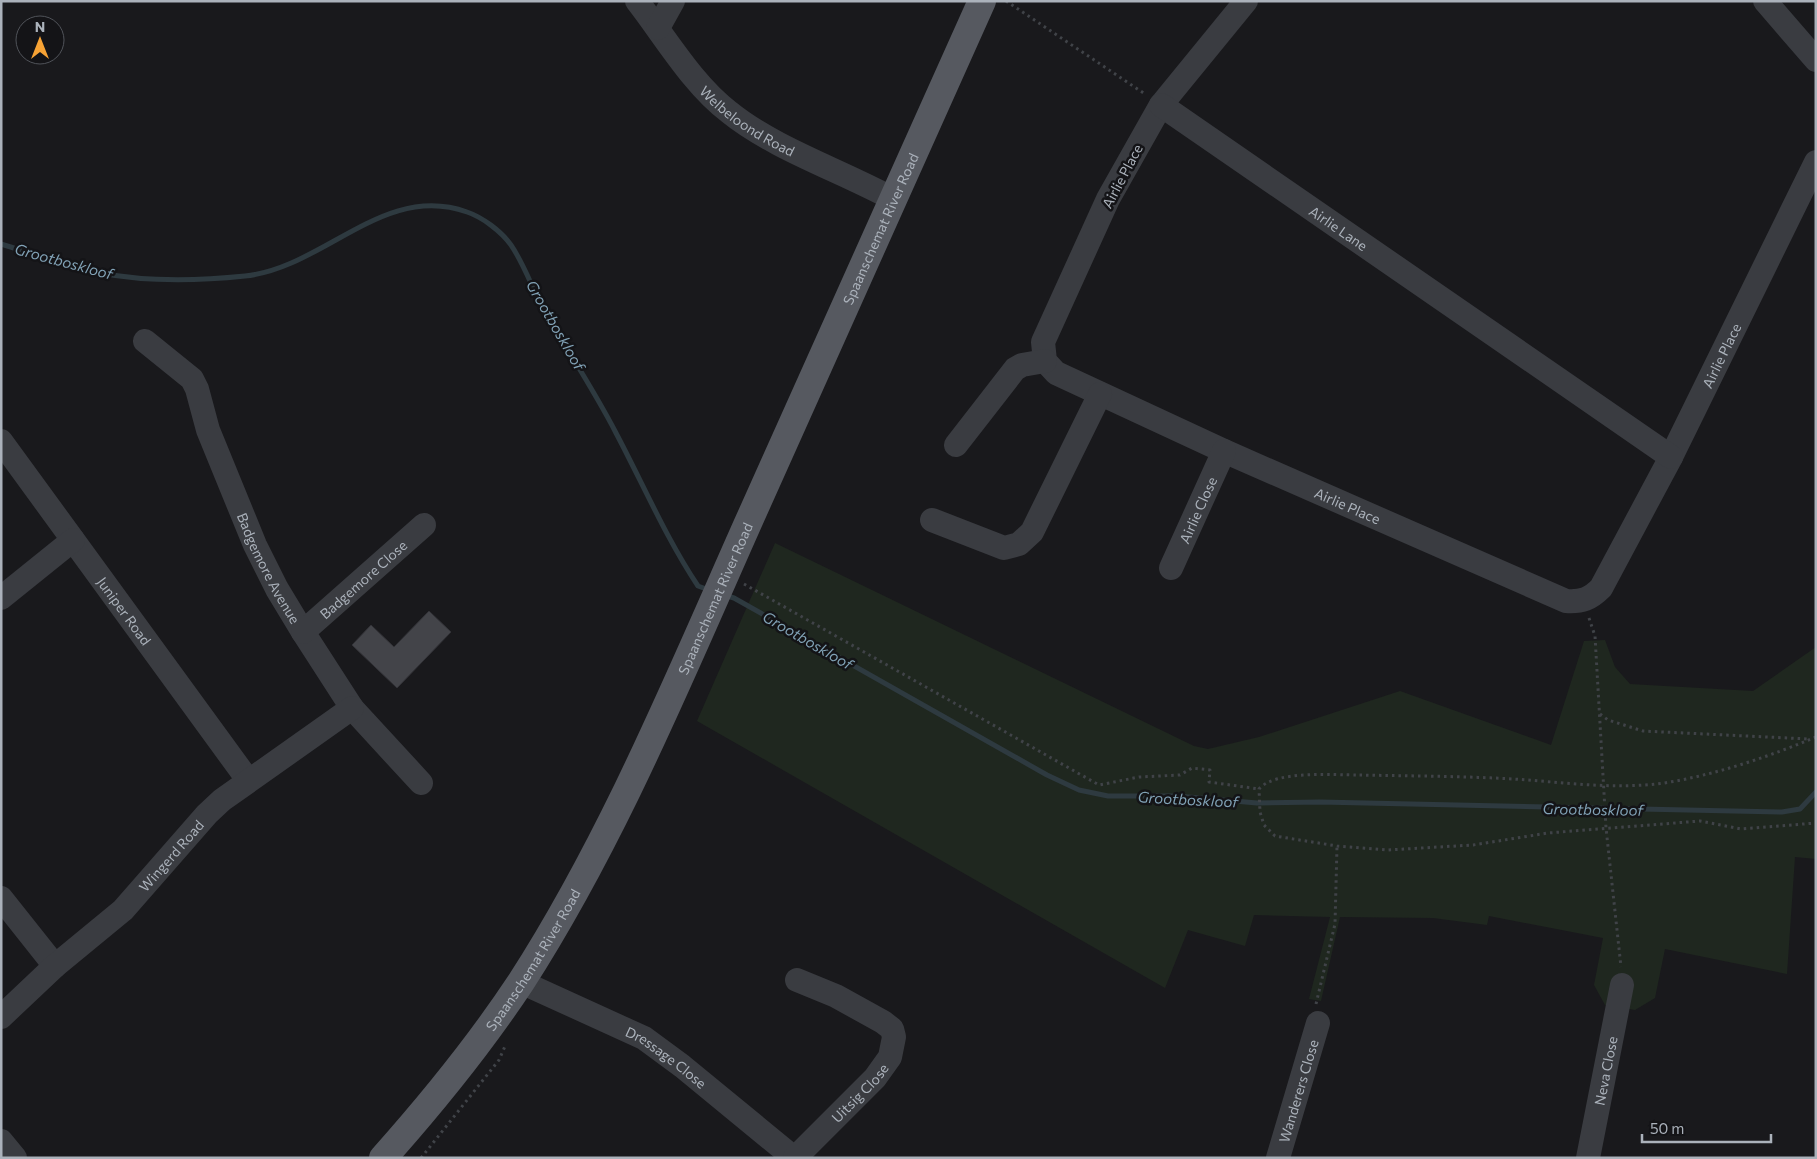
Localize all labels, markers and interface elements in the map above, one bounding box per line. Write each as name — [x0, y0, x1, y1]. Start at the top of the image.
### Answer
north arrow — [15, 15, 65, 65]
text: N — [35, 18, 45, 35]
street label: Welbeloond Road — [697, 82, 798, 159]
street label: Airlie Place — [1098, 141, 1146, 211]
street label: Spaanschemat River Road — [839, 150, 921, 307]
street label: Airlie Lane — [1306, 202, 1371, 254]
water label: Grootboskloof — [13, 239, 117, 283]
water label: Grootboskloof — [523, 277, 590, 375]
street label: Airlie Place — [1698, 320, 1744, 391]
street label: Airlie Close — [1175, 474, 1220, 546]
street label: Airlie Place — [1312, 483, 1383, 527]
street label: Badgemore Avenue — [234, 510, 304, 626]
street label: Spaanschemat River Road — [674, 520, 756, 677]
street label: Badgemore Close — [316, 536, 410, 622]
street label: Juniper Road — [94, 573, 155, 648]
water label: Grootboskloof — [760, 607, 858, 674]
water label: Grootboskloof — [1137, 787, 1241, 811]
water label: Grootboskloof — [1542, 799, 1646, 819]
street label: Wingerd Road — [135, 816, 207, 895]
street label: Spaanschemat River Road — [482, 886, 583, 1034]
street label: Dressage Close — [623, 1022, 710, 1091]
street label: Neva Close — [1590, 1035, 1620, 1107]
street label: Wanderers Close — [1275, 1037, 1321, 1144]
street label: Uitsig Close — [828, 1060, 891, 1125]
scale bar — [1642, 1112, 1771, 1144]
text: 50 m — [1650, 1119, 1684, 1137]

